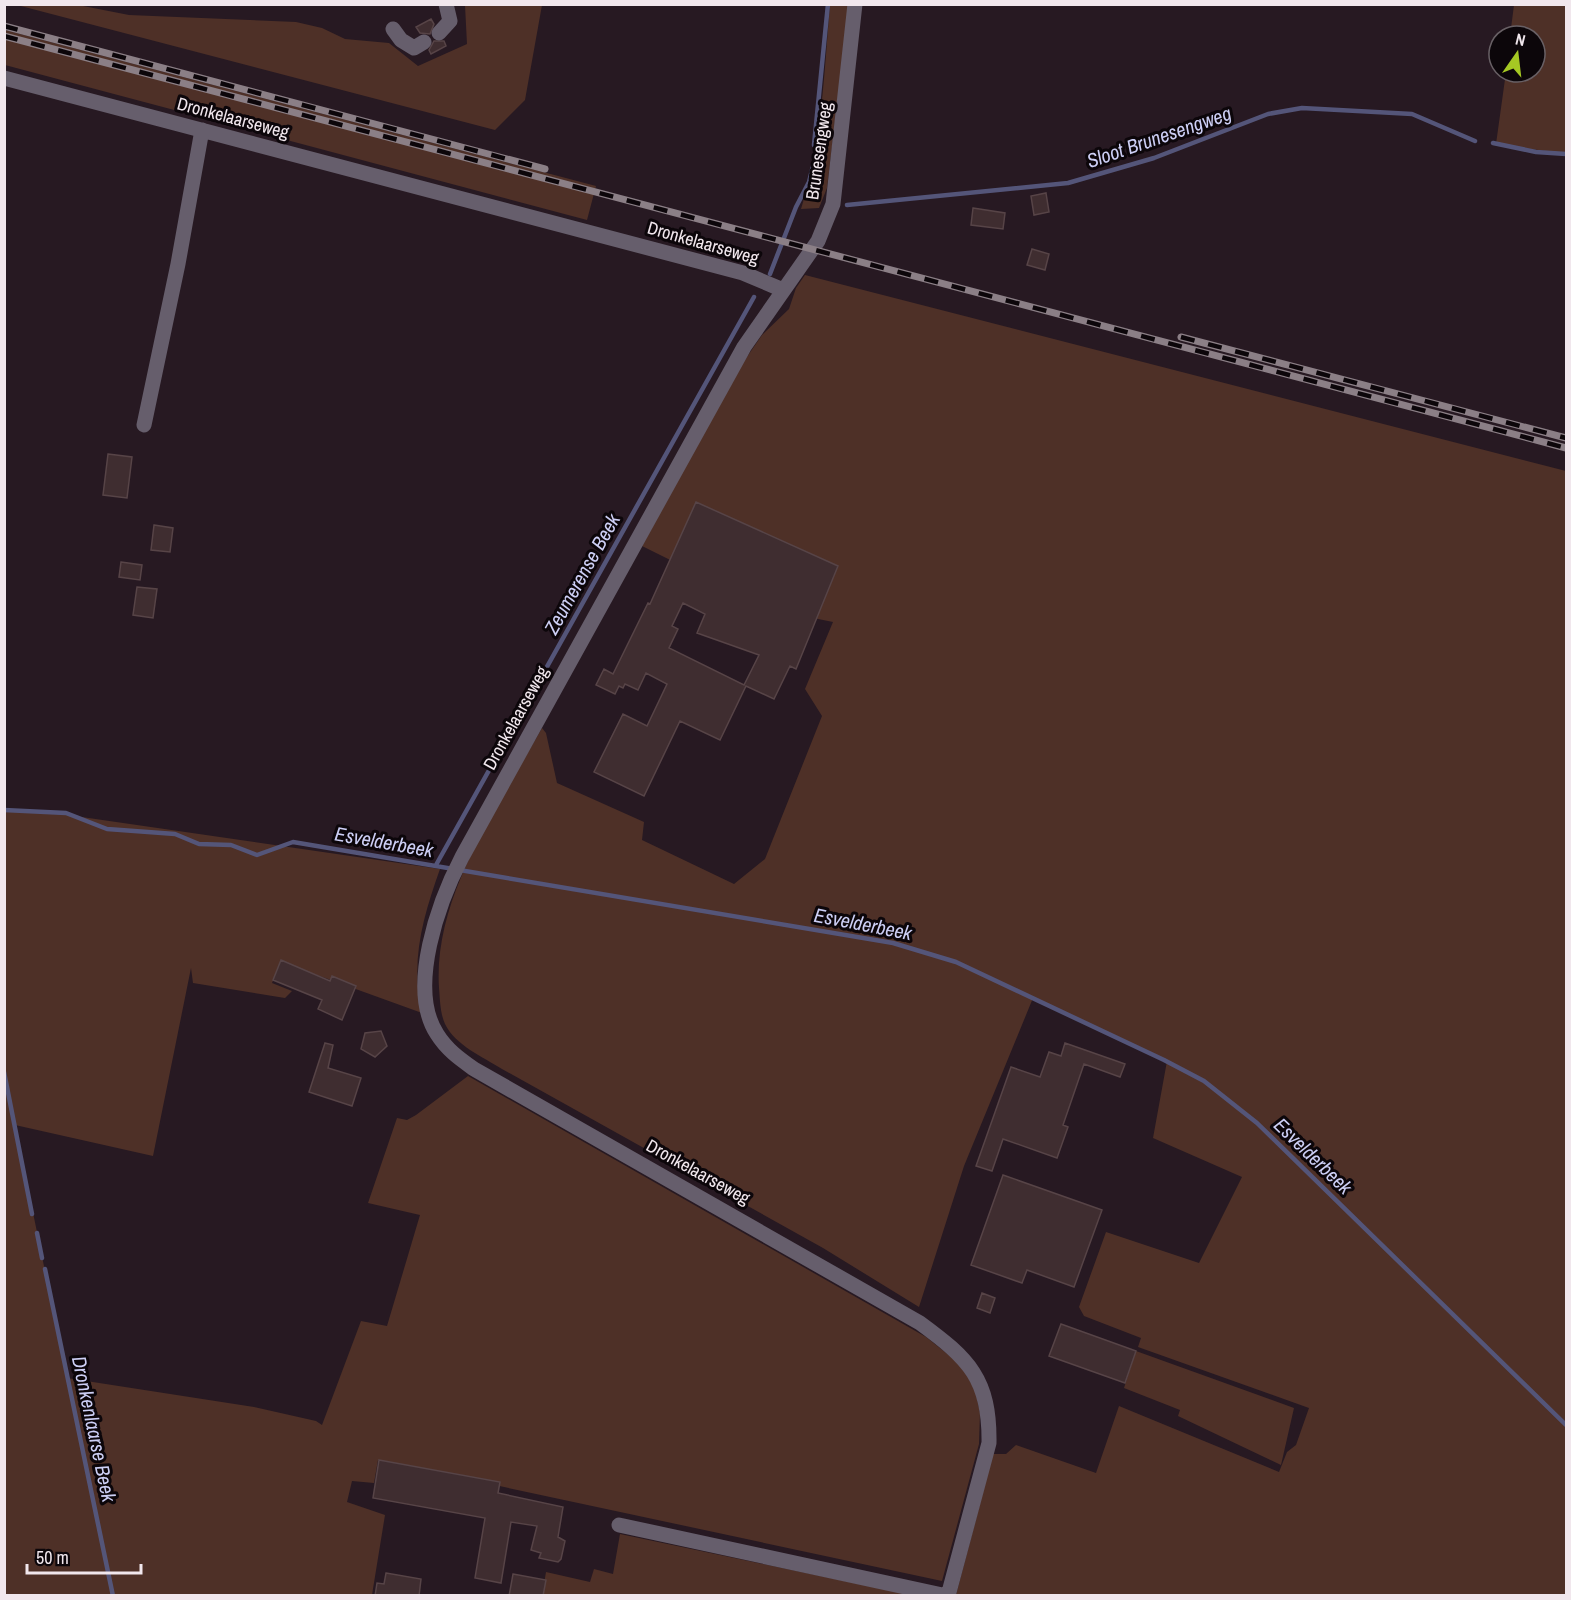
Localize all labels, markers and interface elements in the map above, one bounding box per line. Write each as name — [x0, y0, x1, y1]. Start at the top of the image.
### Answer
north arrow — [1487, 24, 1547, 84]
text: N — [1513, 28, 1528, 51]
street label: Dronkelaarseweg — [174, 91, 293, 145]
water label: Sloot Brunesengweg — [1083, 99, 1235, 174]
street label: Brunesengweg — [799, 100, 838, 201]
street label: Dronkelaarseweg — [644, 215, 763, 271]
water label: Zeumerense Beek — [537, 508, 626, 640]
street label: Dronkelaarseweg — [477, 661, 555, 774]
water label: Esvelderbeek — [333, 820, 436, 864]
water label: Esvelderbeek — [812, 901, 915, 946]
water label: Esvelderbeek — [1268, 1111, 1359, 1200]
street label: Dronkelaarseweg — [642, 1133, 755, 1211]
water label: Dronkenlaarse Beek — [66, 1353, 123, 1505]
scale bar — [27, 1537, 141, 1575]
text: 50 m — [36, 1545, 69, 1570]

